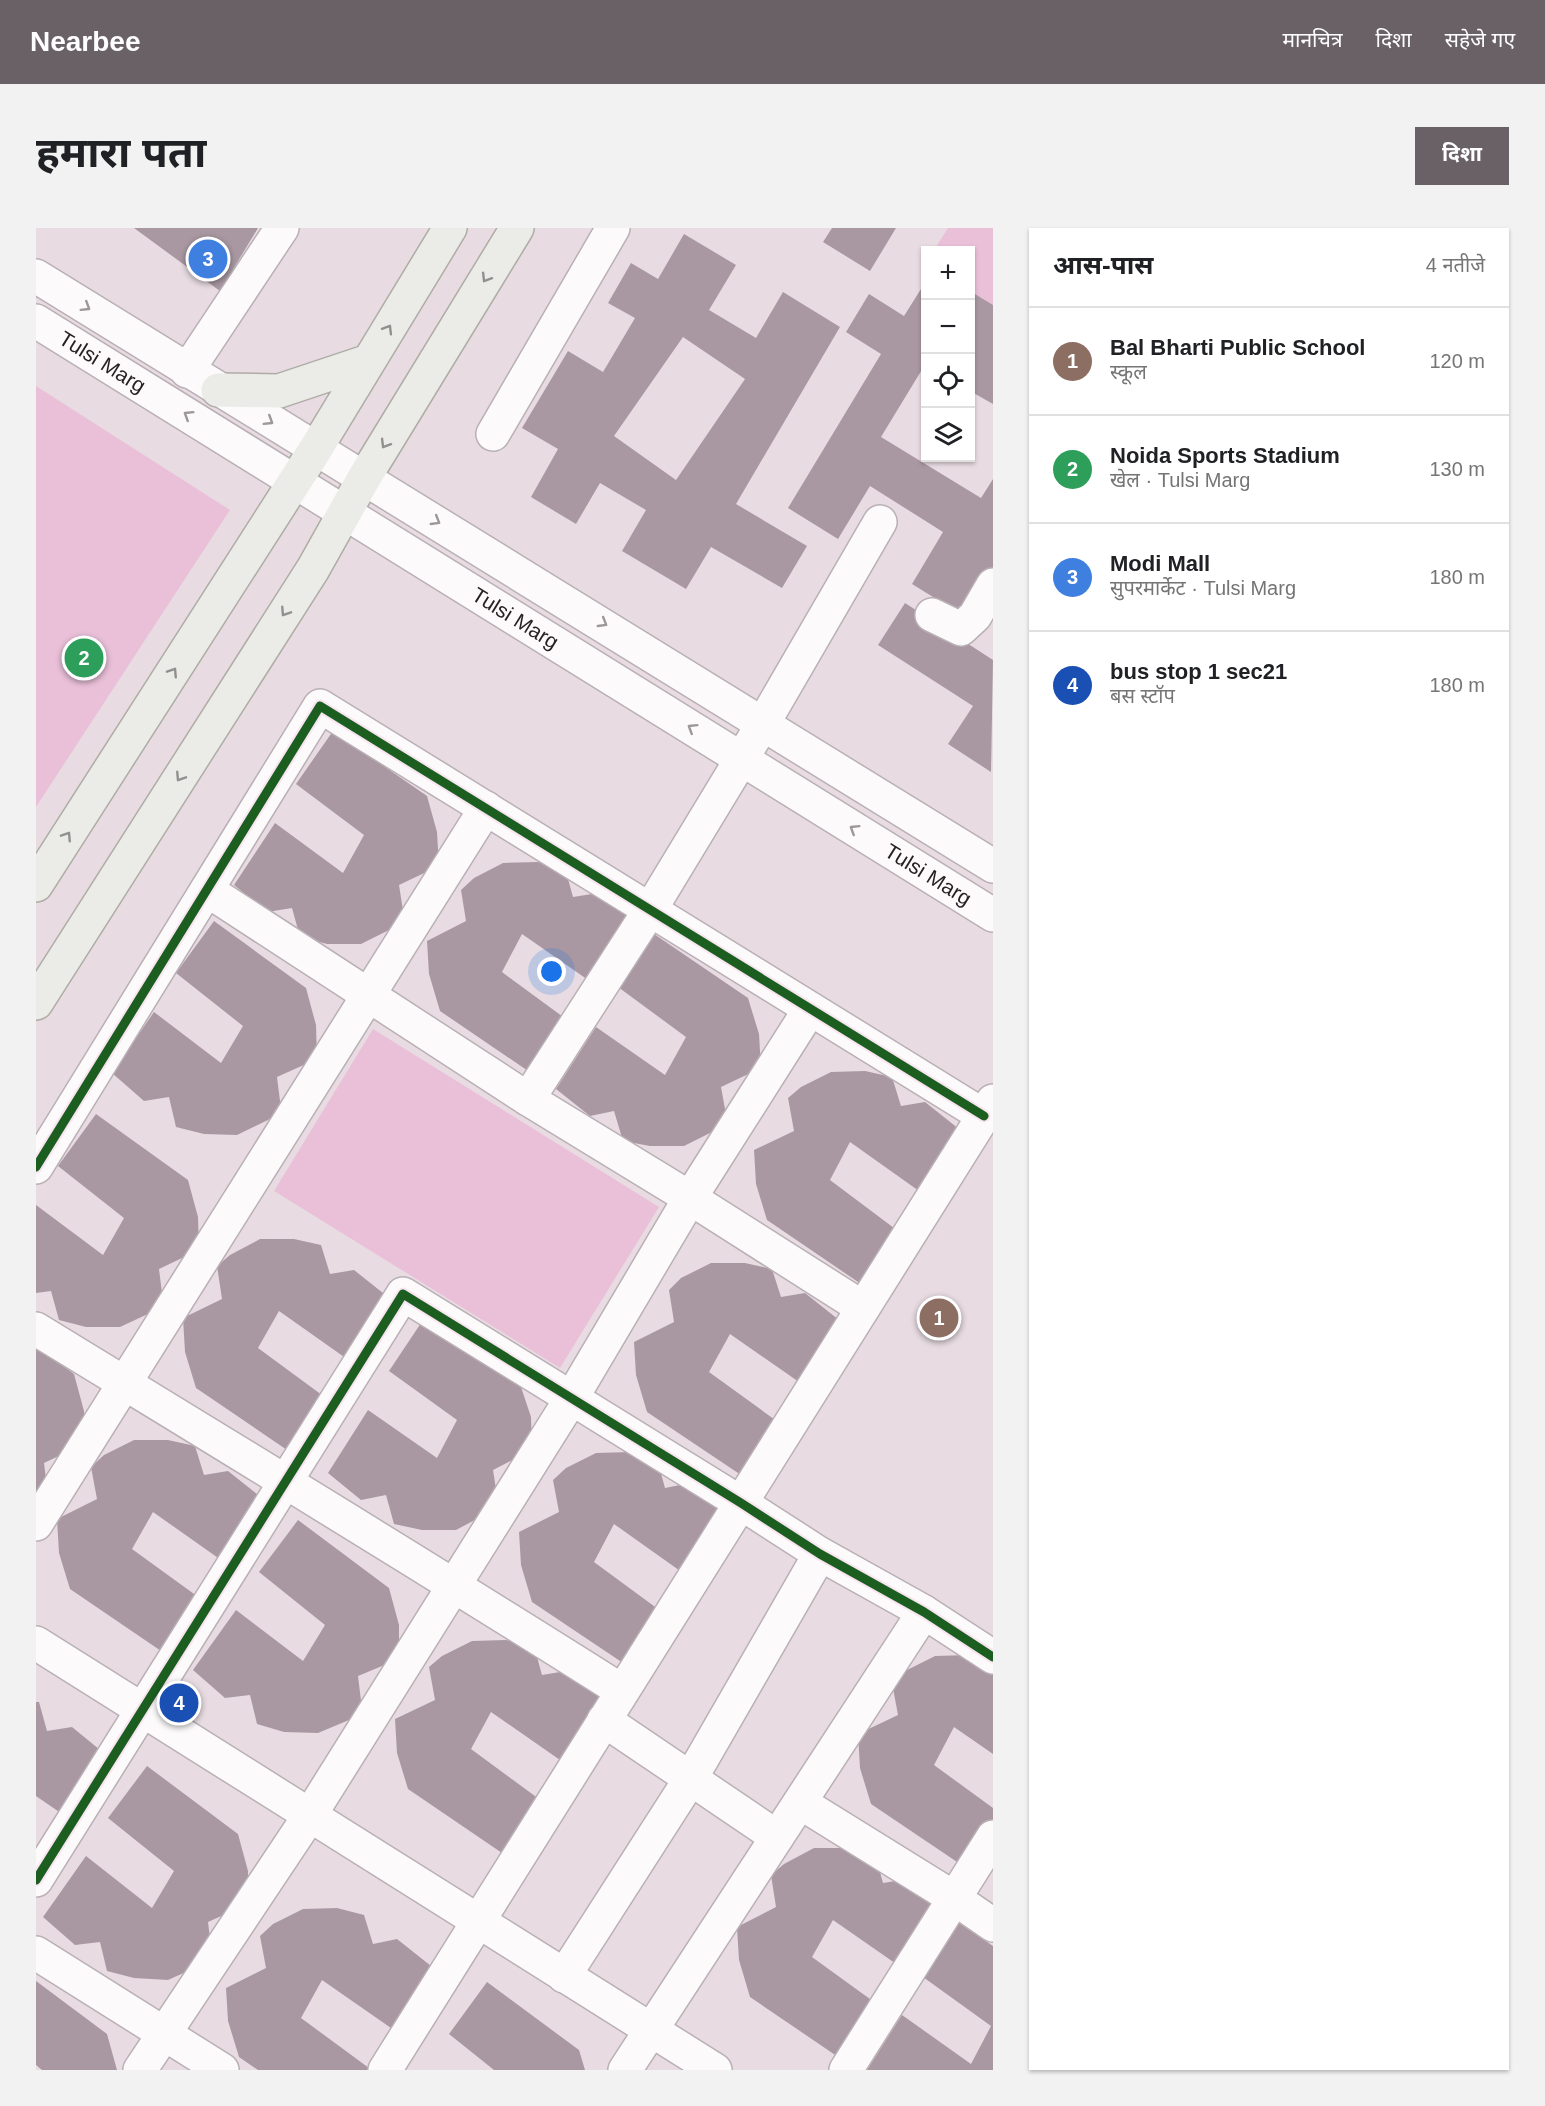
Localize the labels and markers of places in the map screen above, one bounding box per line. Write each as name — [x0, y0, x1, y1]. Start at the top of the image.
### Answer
pin: 3 — [188, 237, 228, 282]
pin: 2 — [64, 636, 104, 680]
pin: 1 — [920, 1296, 958, 1340]
pin: 4 — [160, 1680, 198, 1726]

